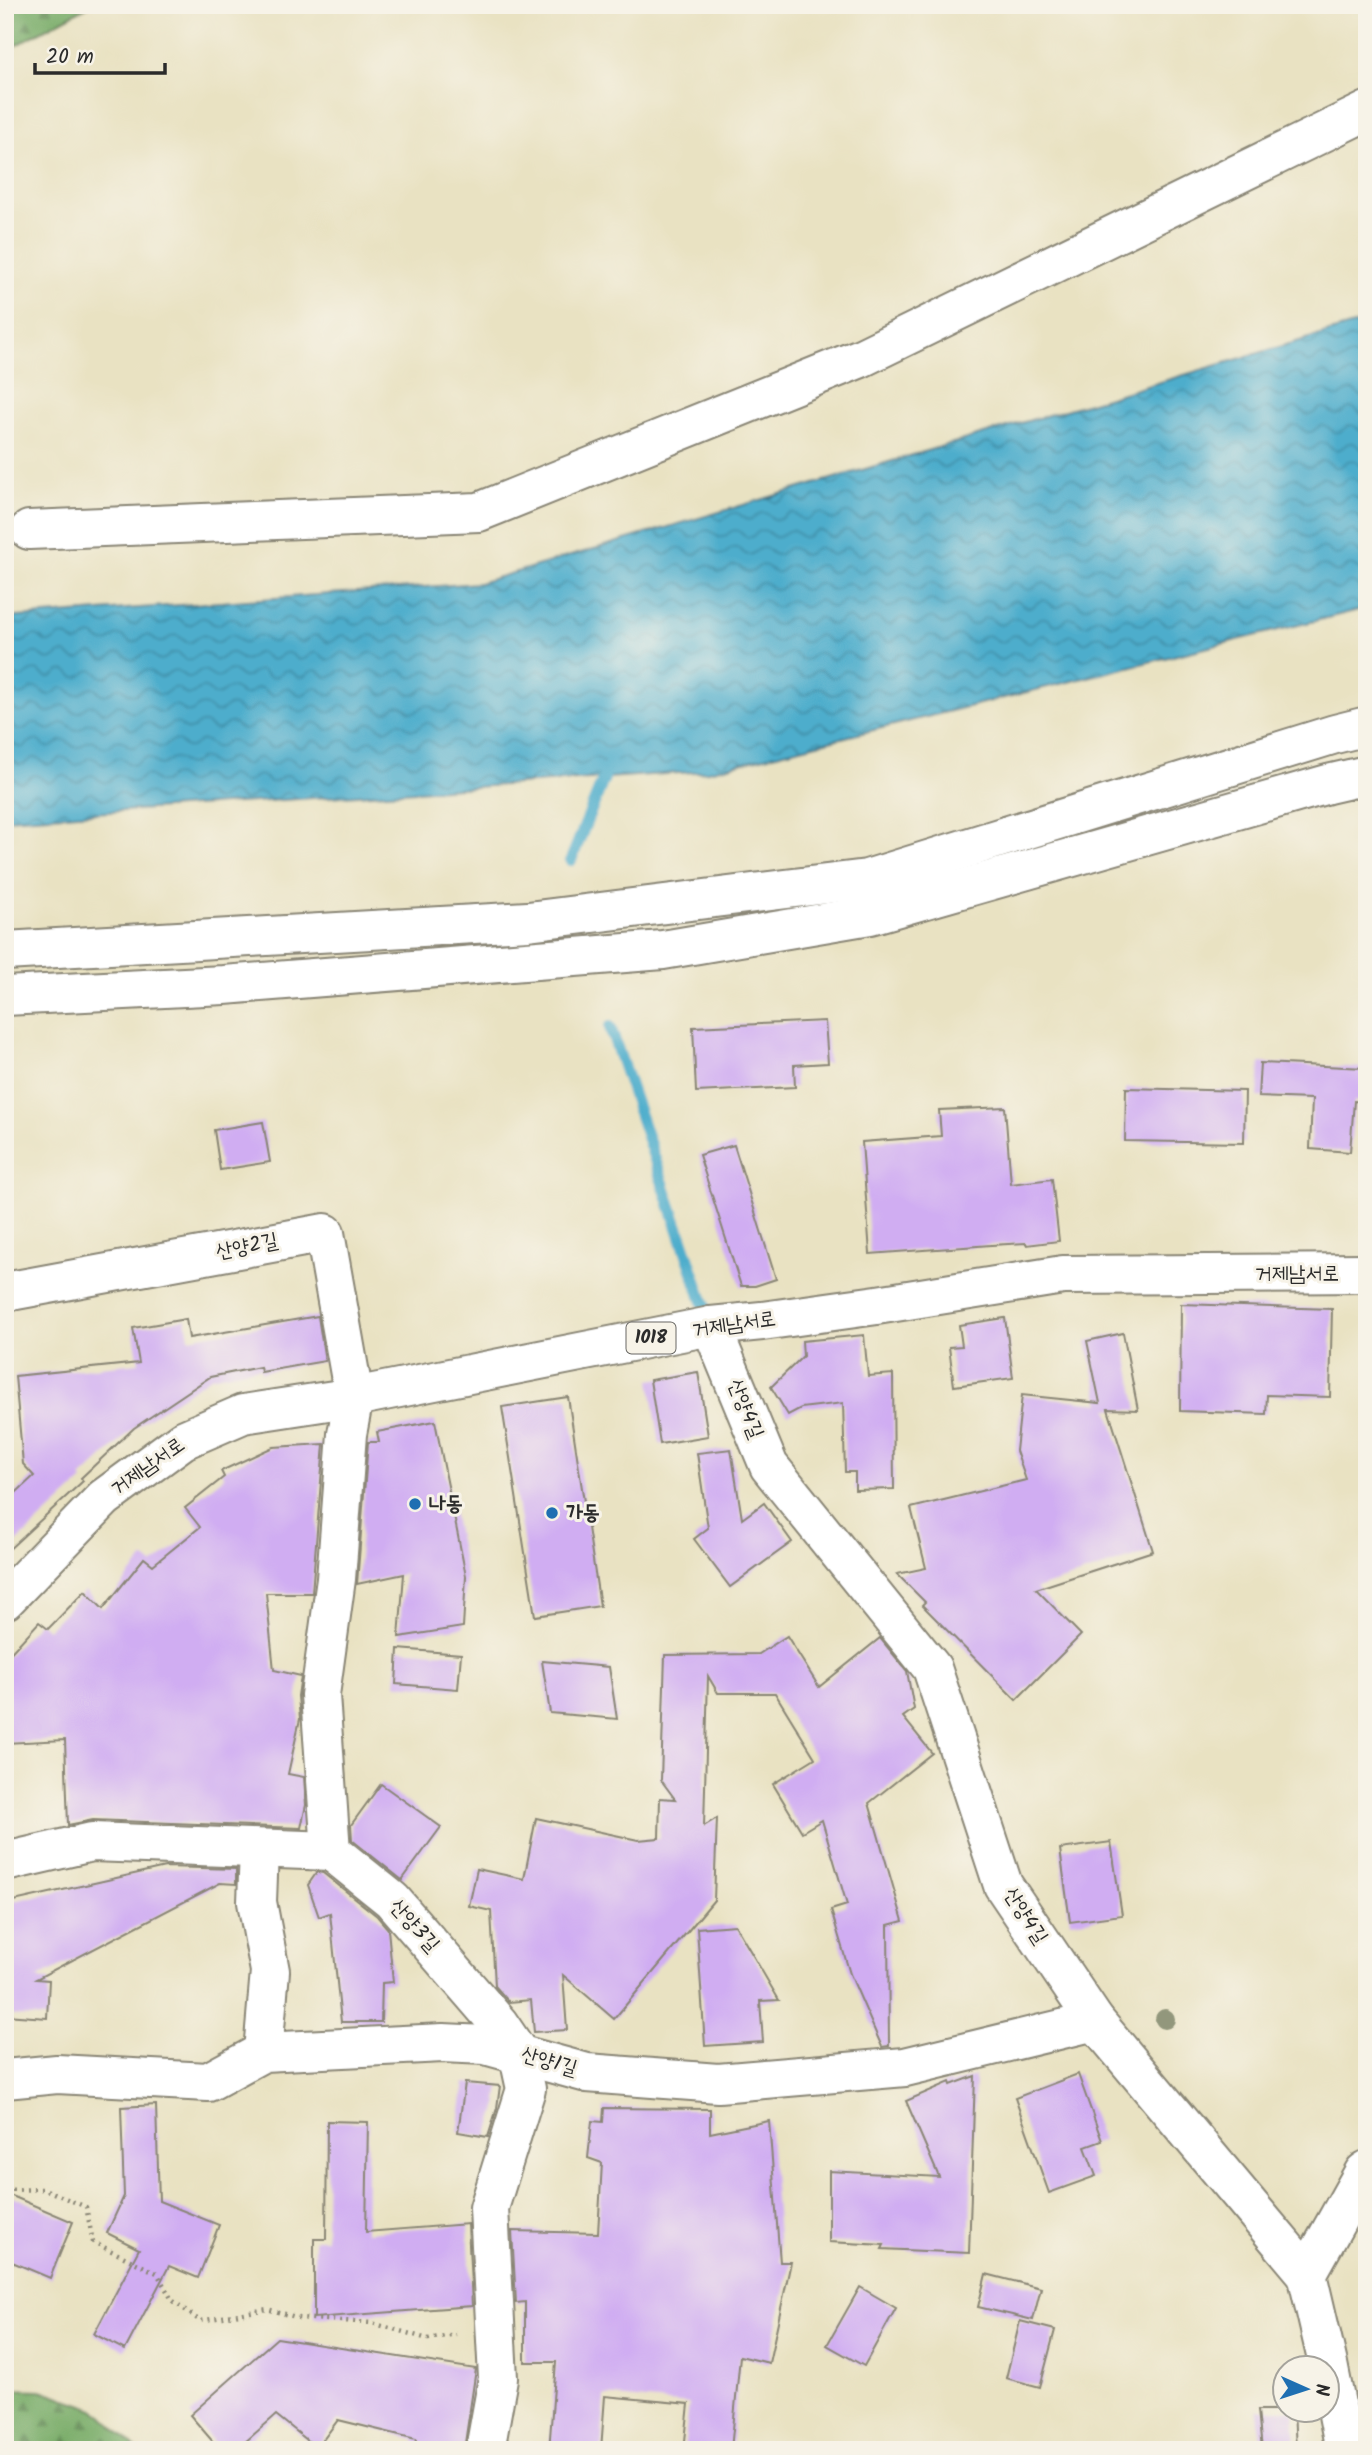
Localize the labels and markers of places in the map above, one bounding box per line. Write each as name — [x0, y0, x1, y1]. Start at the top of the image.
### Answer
place label: 나동 — [429, 1488, 463, 1521]
marker: 나동 — [407, 1496, 423, 1512]
place label: 가동 — [566, 1497, 600, 1530]
marker: 가동 — [544, 1505, 560, 1521]

